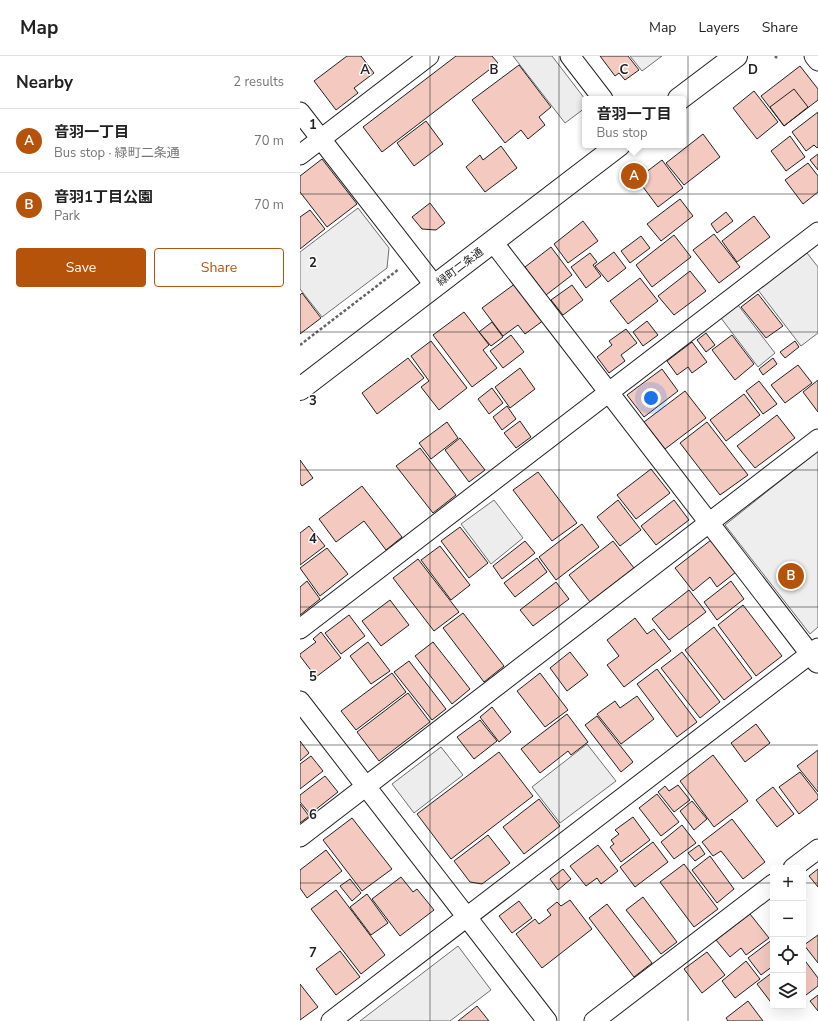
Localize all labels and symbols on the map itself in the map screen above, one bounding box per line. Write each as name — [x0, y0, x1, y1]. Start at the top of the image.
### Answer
text: A — [360, 61, 370, 79]
text: B — [490, 61, 499, 79]
text: C — [620, 61, 629, 79]
text: D — [748, 61, 758, 79]
text: 1 — [309, 116, 317, 134]
pin: A — [621, 161, 647, 191]
street label: 緑町二条通 — [434, 244, 486, 290]
text: 2 — [309, 254, 317, 272]
your location — [641, 388, 661, 408]
text: 3 — [309, 392, 317, 410]
text: 4 — [309, 530, 317, 548]
pin: B — [778, 561, 804, 591]
text: 5 — [309, 668, 317, 686]
text: 6 — [309, 806, 317, 824]
text: 7 — [309, 944, 317, 962]

